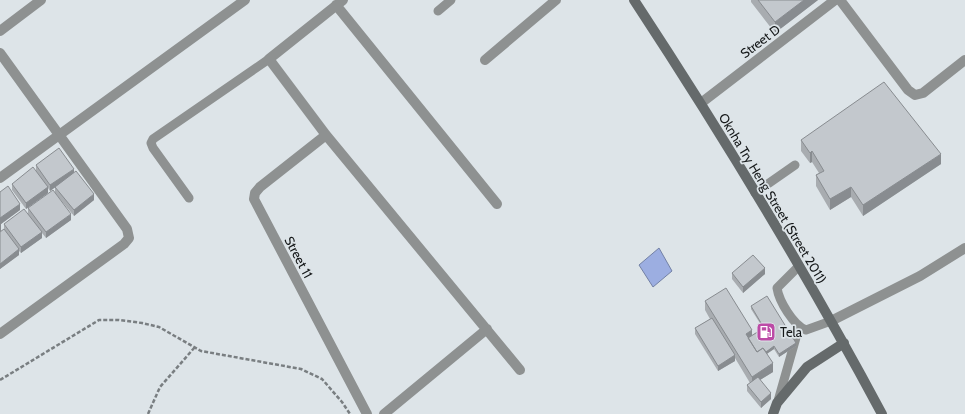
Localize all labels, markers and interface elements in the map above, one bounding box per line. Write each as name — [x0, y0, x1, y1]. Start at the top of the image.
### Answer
street label: Street D — [737, 21, 783, 61]
street label: Oknha Try Heng Street (Street 2011) — [716, 110, 830, 286]
street label: Street 11 — [281, 233, 317, 281]
fuel station icon: Tela — [755, 321, 777, 343]
place label: Tela — [780, 324, 803, 340]

